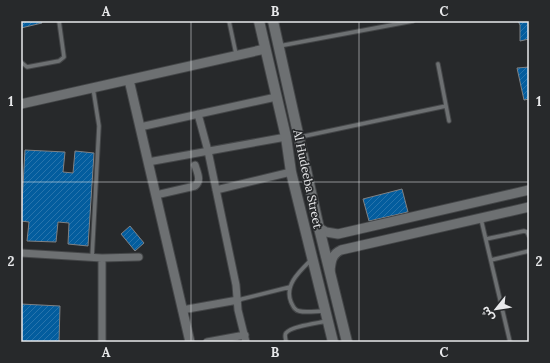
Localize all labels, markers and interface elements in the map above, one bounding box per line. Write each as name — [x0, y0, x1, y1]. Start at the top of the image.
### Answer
text: A — [102, 3, 111, 20]
text: B — [271, 3, 280, 20]
text: C — [440, 3, 449, 20]
text: 1 — [8, 93, 14, 110]
text: 1 — [536, 93, 542, 110]
street label: Al Hudeeba Street — [290, 127, 326, 230]
text: 2 — [8, 253, 15, 270]
text: 2 — [536, 253, 543, 270]
north arrow — [476, 289, 516, 329]
text: ش — [478, 304, 497, 324]
text: A — [102, 344, 111, 361]
text: B — [271, 344, 280, 361]
text: C — [440, 344, 449, 361]

